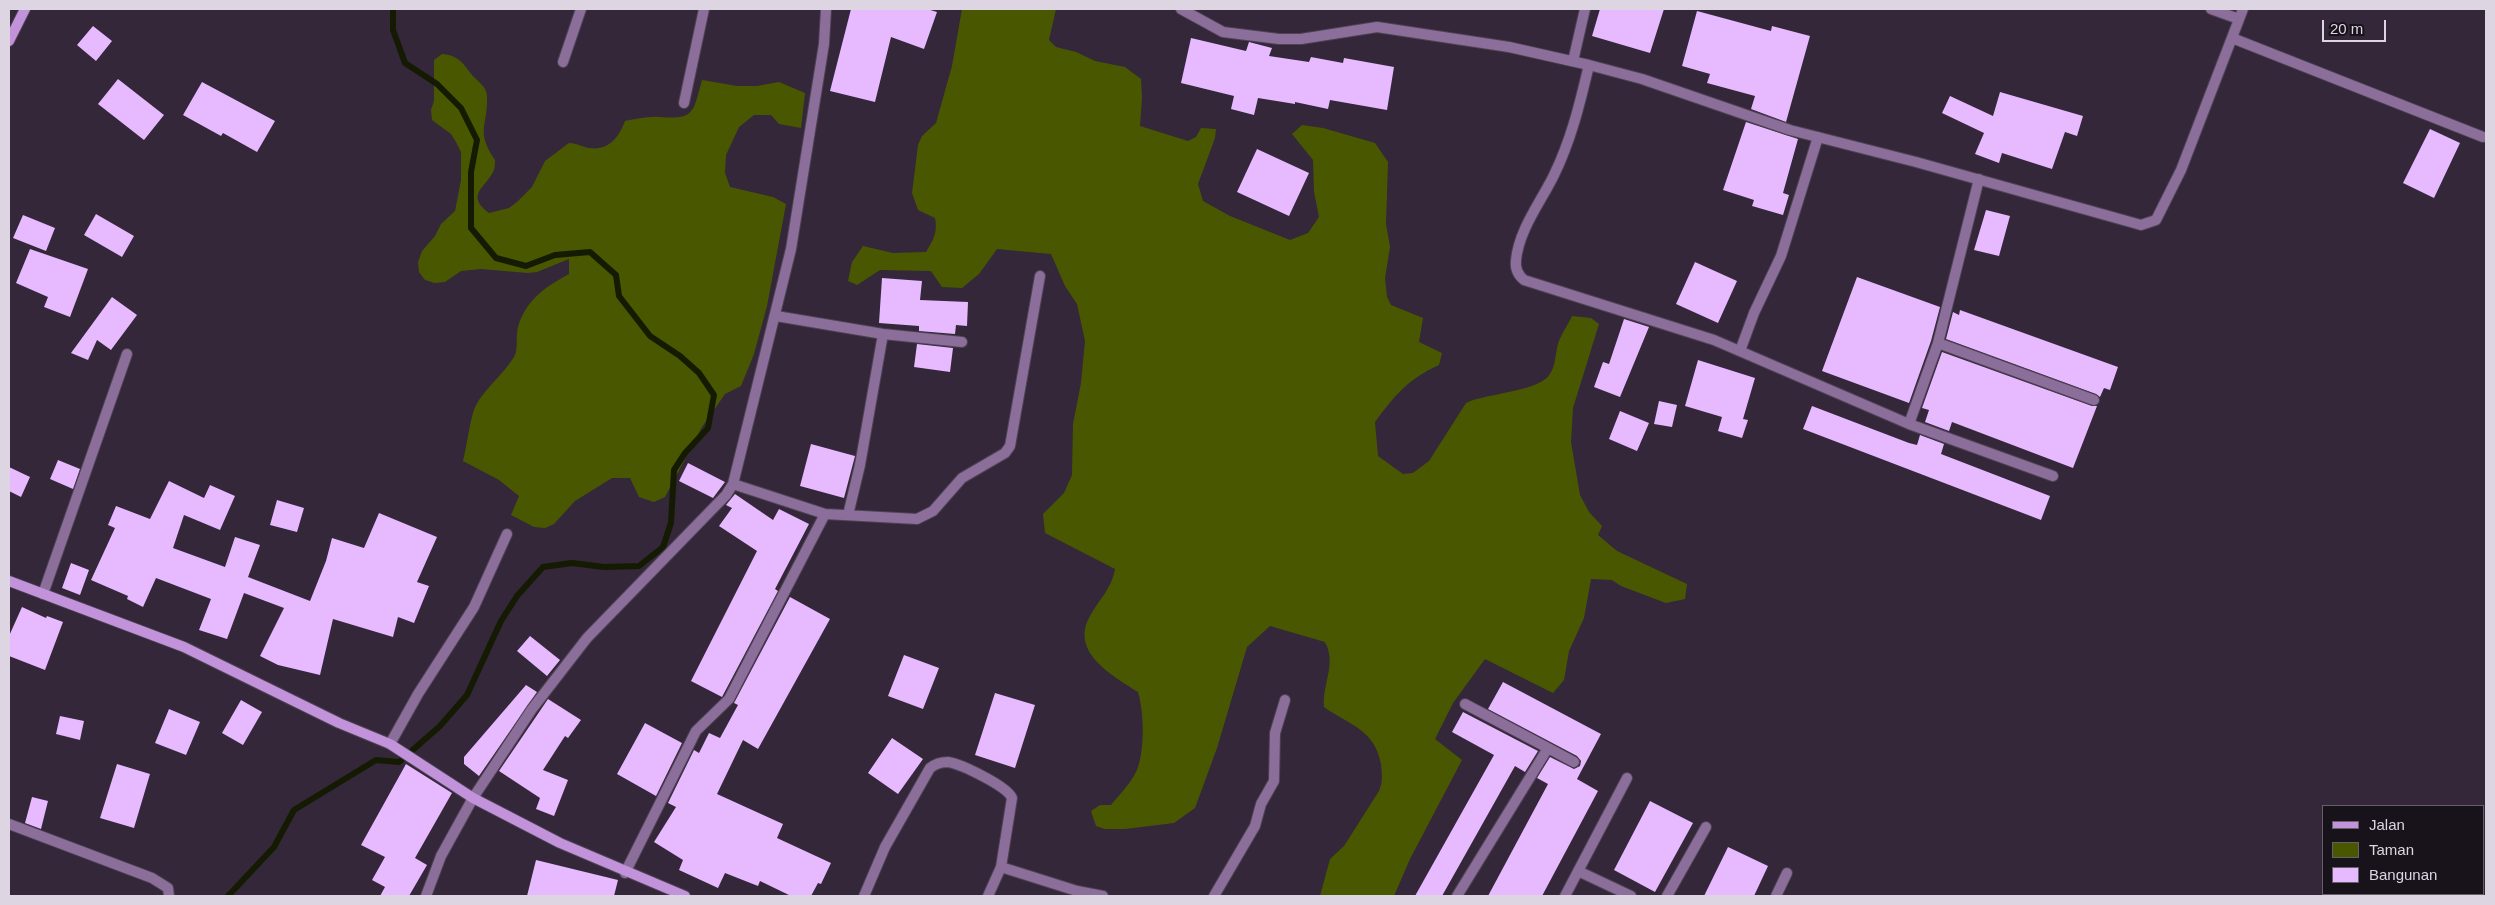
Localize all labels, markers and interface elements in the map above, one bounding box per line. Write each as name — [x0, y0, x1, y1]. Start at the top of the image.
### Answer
scale bar — [2325, 10, 2389, 42]
text: 20 m — [2330, 20, 2363, 37]
legend — [2322, 805, 2485, 895]
text: Jalan — [2369, 816, 2405, 833]
text: Taman — [2369, 841, 2414, 858]
text: Bangunan — [2369, 866, 2437, 883]

